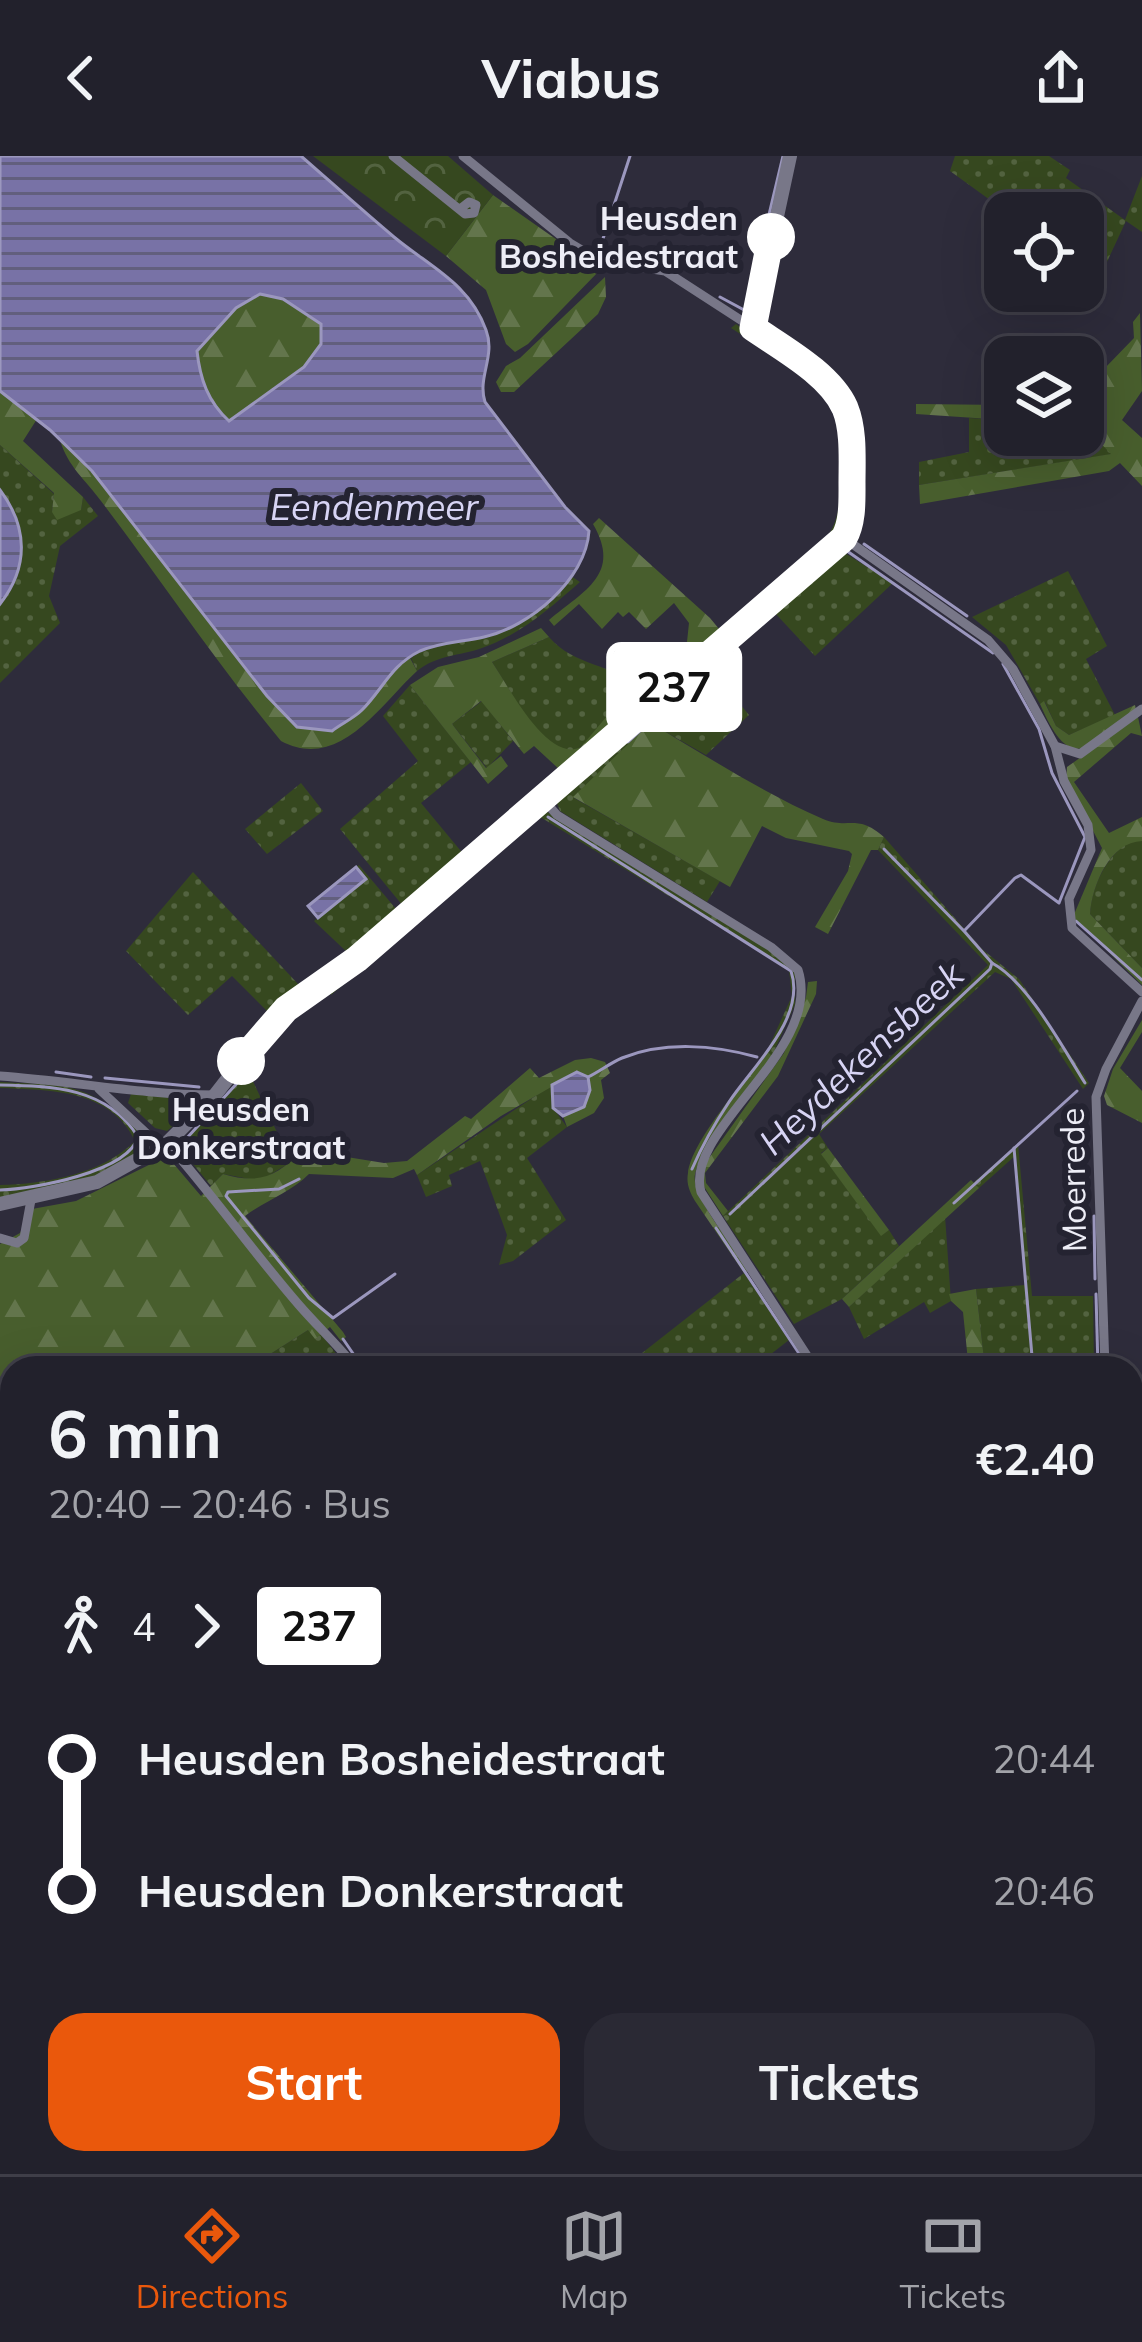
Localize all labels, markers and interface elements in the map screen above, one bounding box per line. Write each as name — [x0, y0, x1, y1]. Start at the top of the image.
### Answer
text: Viabus — [481, 44, 661, 112]
icon: back — [48, 45, 114, 111]
icon: share — [1028, 45, 1094, 111]
map controls — [984, 192, 1104, 456]
button: locate — [984, 192, 1104, 312]
place label: Heusden Bosheidestraat — [499, 197, 738, 276]
marker: Heusden Bosheidestraat — [749, 215, 793, 259]
button: layers — [984, 336, 1104, 456]
water label: Eendenmeer — [270, 484, 480, 529]
line badge: 237 — [605, 648, 743, 726]
text: 237 — [636, 660, 712, 713]
water label: Heydekensbeek — [749, 951, 973, 1164]
marker: Heusden Donkerstraat — [219, 1039, 263, 1083]
place label: Heusden Donkerstraat — [137, 1088, 345, 1167]
street label: Moerrede — [1051, 1107, 1094, 1253]
text: 6 min — [48, 1392, 222, 1475]
text: €2.40 — [976, 1430, 1095, 1486]
text: 20:40 – 20:46 · Bus — [48, 1479, 391, 1528]
icon: walk — [48, 1593, 114, 1659]
icon: forward — [173, 1593, 239, 1659]
text: 237 — [281, 1599, 357, 1652]
text: 4 — [132, 1602, 155, 1651]
text: Heusden Bosheidestraat — [138, 1730, 665, 1786]
text: 20:44 — [993, 1734, 1095, 1783]
text: Heusden Donkerstraat — [138, 1862, 623, 1918]
text: 20:46 — [993, 1866, 1095, 1915]
button: Start — [48, 2013, 560, 2151]
button: Tickets — [584, 2013, 1095, 2151]
tab: Directions — [136, 2203, 288, 2316]
tab: Map — [560, 2203, 628, 2316]
tab: Tickets — [900, 2203, 1006, 2316]

